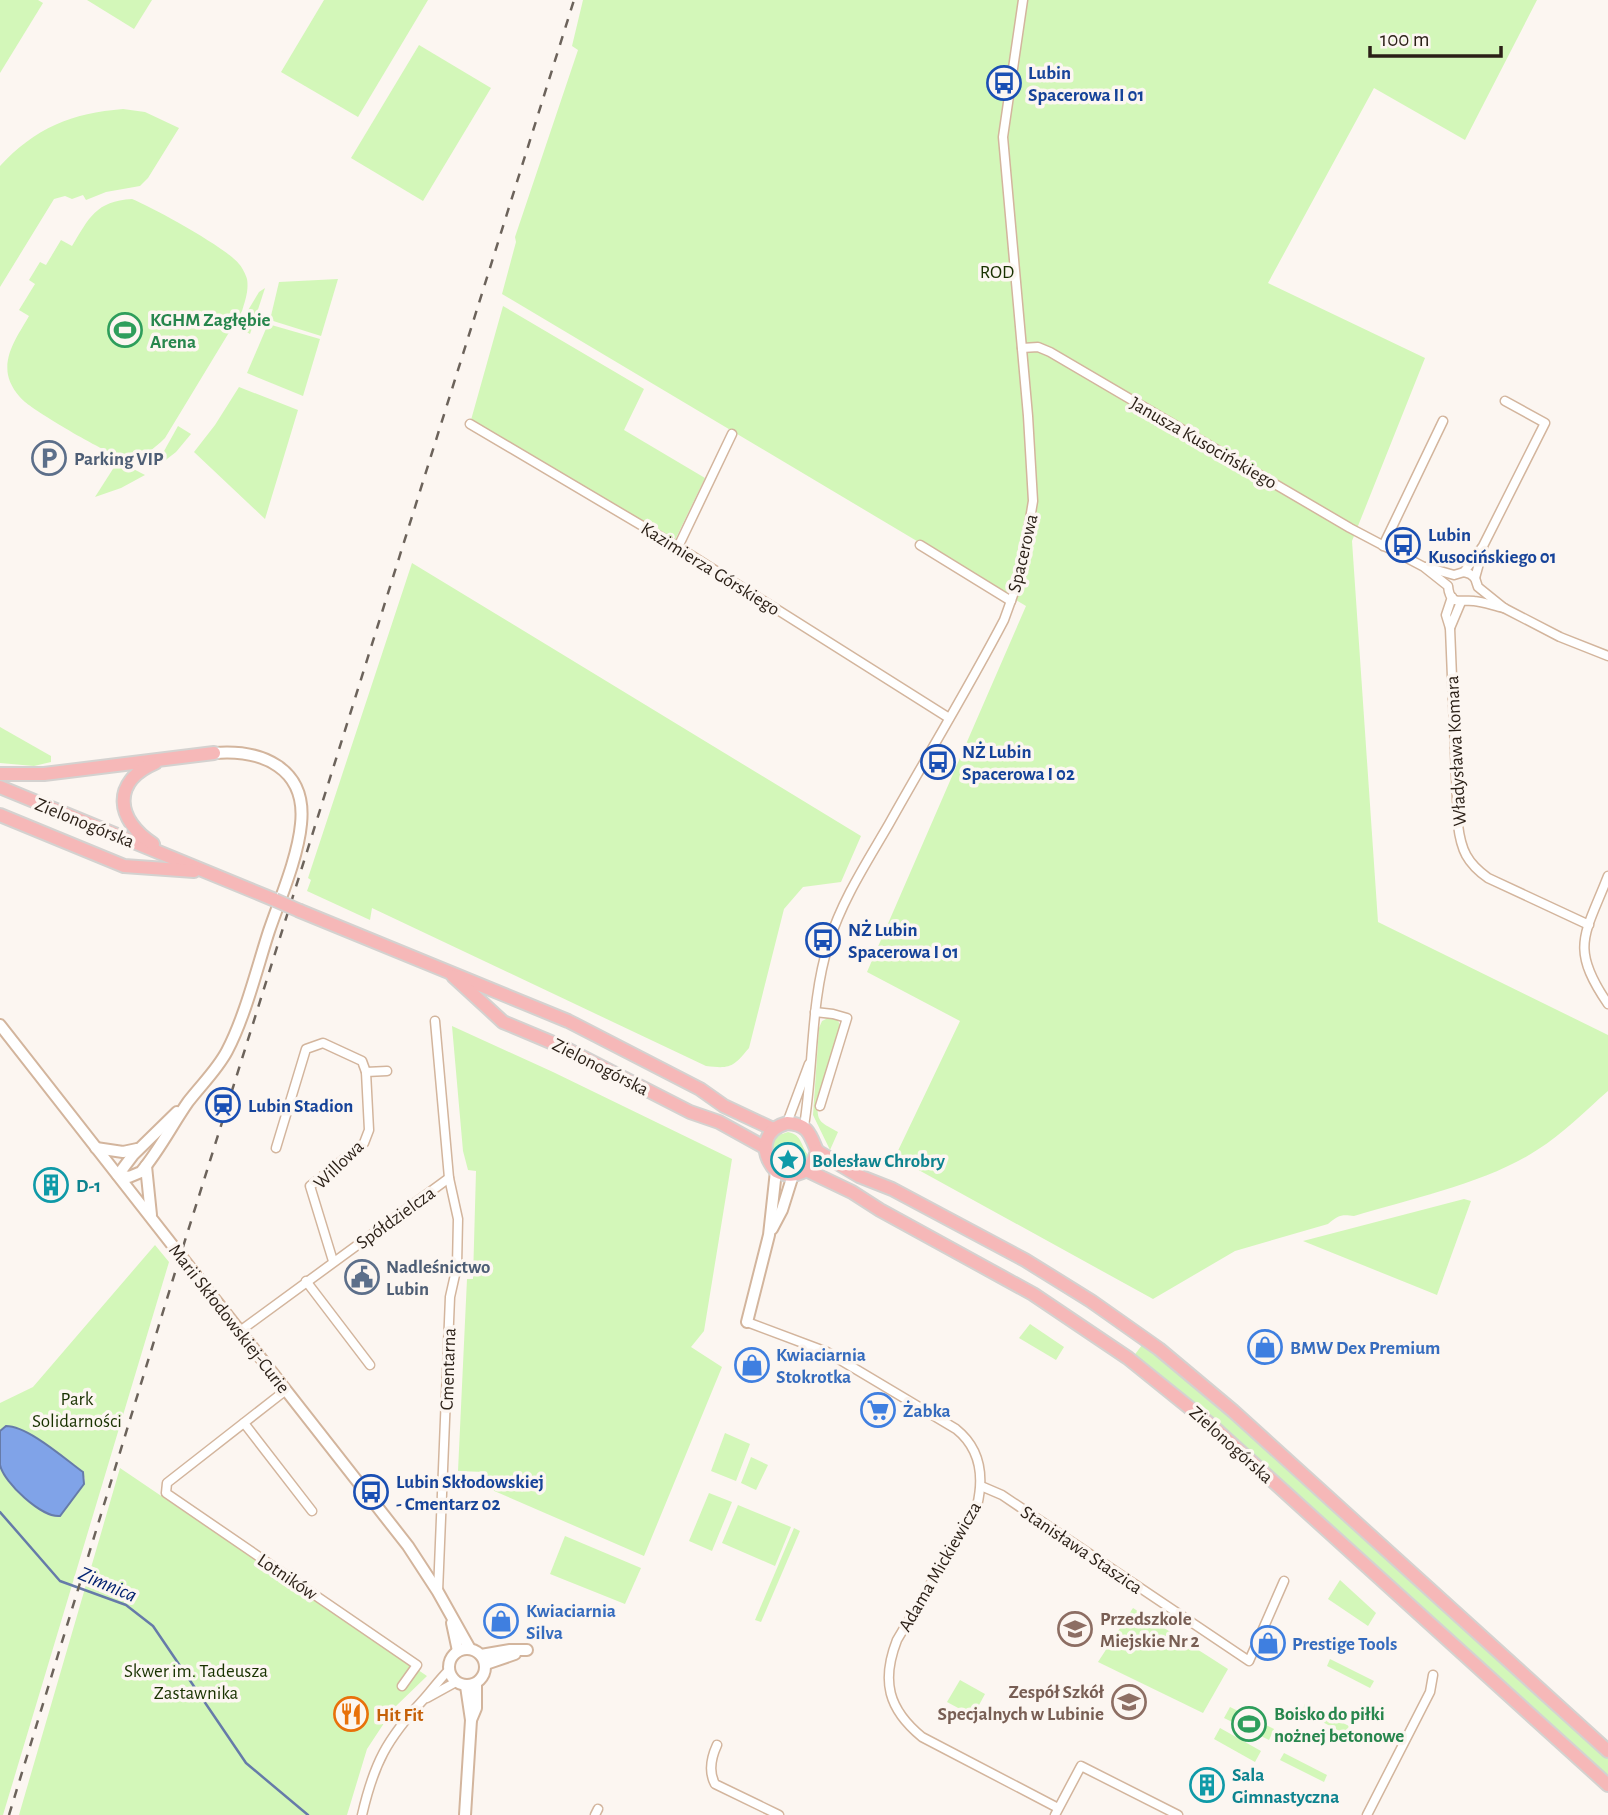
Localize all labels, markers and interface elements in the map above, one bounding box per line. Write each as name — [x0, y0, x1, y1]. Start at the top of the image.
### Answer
scale bar — [1370, 14, 1501, 58]
text: 100 m — [1380, 29, 1430, 50]
bus stop icon: Lubin Spacerowa II 01 — [985, 64, 1023, 102]
place label: Lubin Spacerowa II 01 — [1028, 64, 1144, 105]
park label: ROD — [980, 263, 1014, 282]
sports icon: KGHM Zagłębie Arena — [106, 311, 144, 349]
place label: KGHM Zagłębie Arena — [150, 311, 271, 352]
street label: Janusza Kusocińskiego — [1127, 394, 1280, 493]
parking icon: Parking VIP — [30, 439, 68, 477]
place label: Parking VIP — [74, 450, 164, 469]
street label: Spacerowa — [1005, 512, 1042, 594]
street label: Kazimierza Górskiego — [637, 519, 783, 620]
bus stop icon: Lubin Kusocińskiego 01 — [1384, 526, 1422, 564]
place label: Lubin Kusocińskiego 01 — [1428, 526, 1557, 567]
street label: Władysława Komara — [1443, 675, 1470, 827]
place label: NŻ Lubin Spacerowa I 02 — [962, 741, 1075, 784]
bus stop icon: NŻ Lubin Spacerowa I 02 — [919, 743, 957, 781]
street label: Zielonogórska — [32, 795, 137, 852]
place label: NŻ Lubin Spacerowa I 01 — [848, 919, 959, 962]
bus stop icon: NŻ Lubin Spacerowa I 01 — [804, 921, 842, 959]
street label: Zielonogórska — [549, 1035, 652, 1100]
station icon: Lubin Stadion — [204, 1086, 242, 1124]
place label: Lubin Stadion — [248, 1097, 353, 1116]
street label: Willowa — [310, 1137, 368, 1193]
place icon: Bolesław Chrobry — [769, 1141, 807, 1179]
place label: Bolesław Chrobry — [812, 1152, 946, 1171]
building icon: D-1 — [32, 1166, 70, 1204]
place label: D-1 — [76, 1177, 101, 1196]
street label: Spółdzielcza — [353, 1183, 439, 1253]
street label: Marii Skłodowskiej-Curie — [165, 1241, 293, 1397]
public building icon: Nadleśnictwo Lubin — [343, 1258, 381, 1296]
place label: Nadleśnictwo Lubin — [386, 1258, 490, 1299]
street label: Cmentarna — [438, 1327, 459, 1411]
shop icon: BMW Dex Premium — [1246, 1328, 1284, 1366]
place label: BMW Dex Premium — [1290, 1339, 1440, 1358]
shop icon: Kwiaciarnia Stokrotka — [733, 1346, 771, 1384]
place label: Kwiaciarnia Stokrotka — [776, 1346, 866, 1387]
park label: Park Solidarności — [32, 1390, 122, 1431]
supermarket icon: Żabka — [859, 1391, 897, 1429]
place label: Żabka — [903, 1400, 951, 1421]
street label: Zielonogórska — [1186, 1403, 1277, 1487]
bus stop icon: Lubin Skłodowskiej - Cmentarz 02 — [352, 1473, 390, 1511]
place label: Lubin Skłodowskiej - Cmentarz 02 — [396, 1473, 544, 1514]
street label: Adama Mickiewicza — [895, 1498, 985, 1635]
street label: Stanisława Staszica — [1017, 1503, 1146, 1598]
street label: Lotników — [254, 1550, 321, 1604]
water label: Zimnica — [76, 1563, 140, 1606]
shop icon: Kwiaciarnia Silva — [482, 1602, 520, 1640]
place label: Kwiaciarnia Silva — [526, 1602, 616, 1643]
school or university icon: Przedszkole Miejskie Nr 2 — [1056, 1610, 1094, 1648]
place label: Przedszkole Miejskie Nr 2 — [1100, 1610, 1200, 1651]
shop icon: Prestige Tools — [1249, 1624, 1287, 1662]
place label: Prestige Tools — [1292, 1635, 1397, 1654]
park label: Skwer im. Tadeusza Zastawnika — [124, 1662, 268, 1703]
place label: Zespół Szkół Specjalnych w Lubinie — [937, 1683, 1105, 1724]
school or university icon: Zespół Szkół Specjalnych w Lubinie — [1110, 1683, 1148, 1721]
restaurant icon: Hit Fit — [332, 1695, 370, 1733]
sports icon: Boisko do piłki nożnej betonowe — [1230, 1705, 1268, 1743]
place label: Boisko do piłki nożnej betonowe — [1274, 1705, 1404, 1746]
place label: Hit Fit — [376, 1706, 424, 1725]
building icon: Sala Gimnastyczna — [1188, 1766, 1226, 1804]
place label: Sala Gimnastyczna — [1232, 1766, 1339, 1807]

